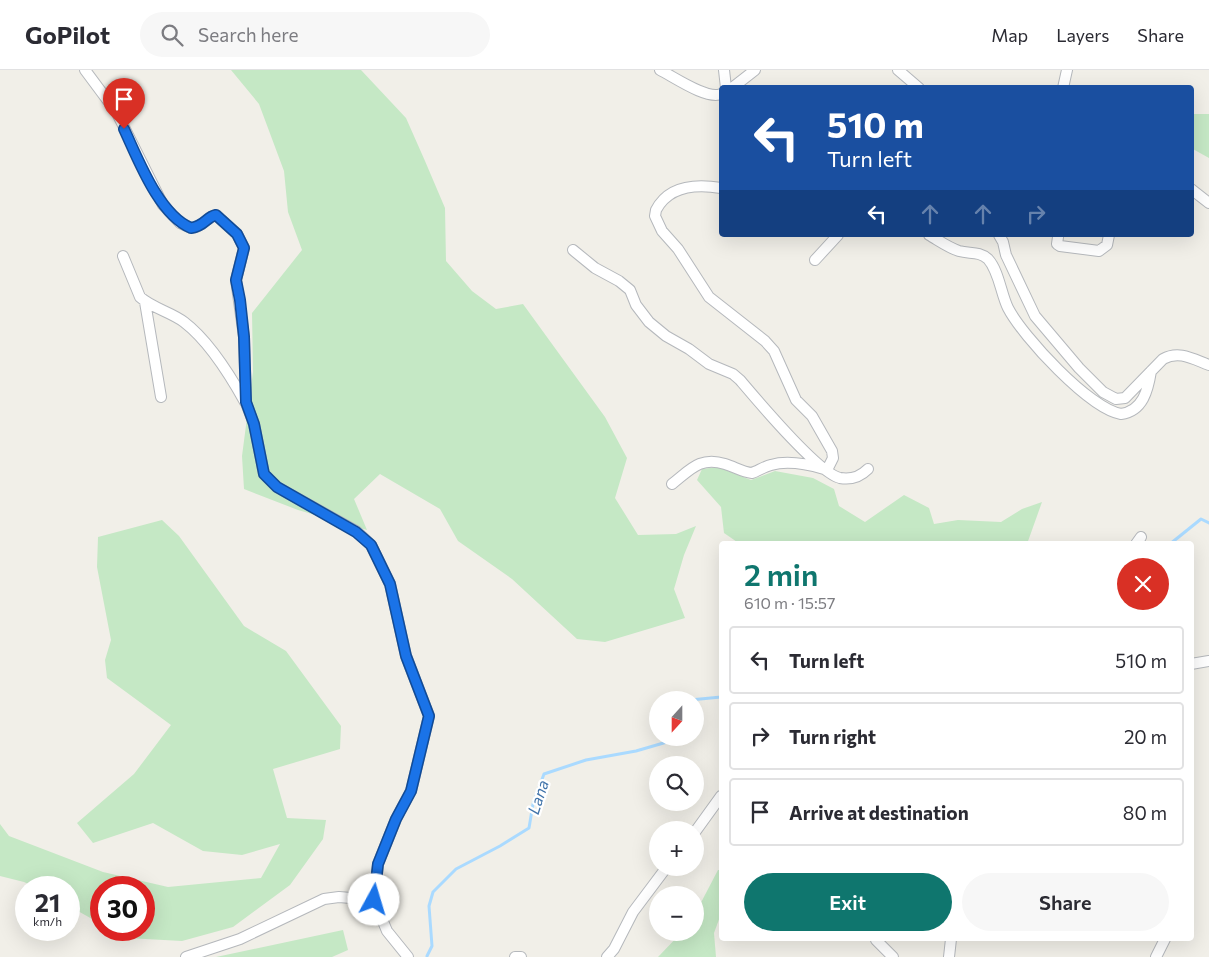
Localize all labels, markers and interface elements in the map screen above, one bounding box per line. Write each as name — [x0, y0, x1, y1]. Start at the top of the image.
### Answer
search box — [140, 12, 490, 57]
text: GoPilot — [25, 20, 110, 49]
icon: search — [158, 21, 186, 49]
text: Search here — [198, 23, 299, 46]
text: Map — [991, 24, 1028, 46]
text: Layers — [1056, 24, 1109, 46]
text: Share — [1137, 24, 1184, 46]
pin — [103, 78, 145, 129]
icon: arrive — [110, 85, 138, 113]
text: 510 m — [827, 102, 924, 145]
icon: left — [744, 105, 809, 170]
text: Turn left — [827, 145, 912, 172]
icon: left — [863, 200, 891, 228]
icon: ahead — [916, 200, 944, 228]
icon: ahead — [969, 200, 997, 228]
icon: right — [1022, 200, 1050, 228]
text: 2 min — [744, 555, 818, 592]
button: close — [1117, 558, 1169, 610]
text: 610 m · 15:57 — [744, 593, 835, 612]
icon: left — [746, 646, 774, 674]
text: Turn left — [789, 649, 864, 672]
text: 510 m — [1115, 649, 1167, 672]
north arrow — [649, 691, 704, 746]
map controls — [649, 691, 704, 941]
icon: right — [746, 722, 774, 750]
text: Turn right — [789, 725, 876, 748]
text: 20 m — [1124, 725, 1167, 748]
button: search — [649, 756, 704, 811]
water label: Lana — [523, 777, 552, 816]
icon: arrive — [746, 798, 774, 826]
text: Arrive at destination — [789, 801, 969, 824]
text: 80 m — [1123, 801, 1167, 824]
button: + — [649, 821, 704, 876]
position arrow — [347, 873, 399, 925]
button: Exit — [744, 873, 952, 931]
button: Share — [962, 873, 1169, 931]
speed limit sign: 30 — [90, 876, 155, 941]
button: − — [649, 886, 704, 941]
text: 21 — [35, 887, 60, 917]
text: km/h — [33, 914, 62, 928]

